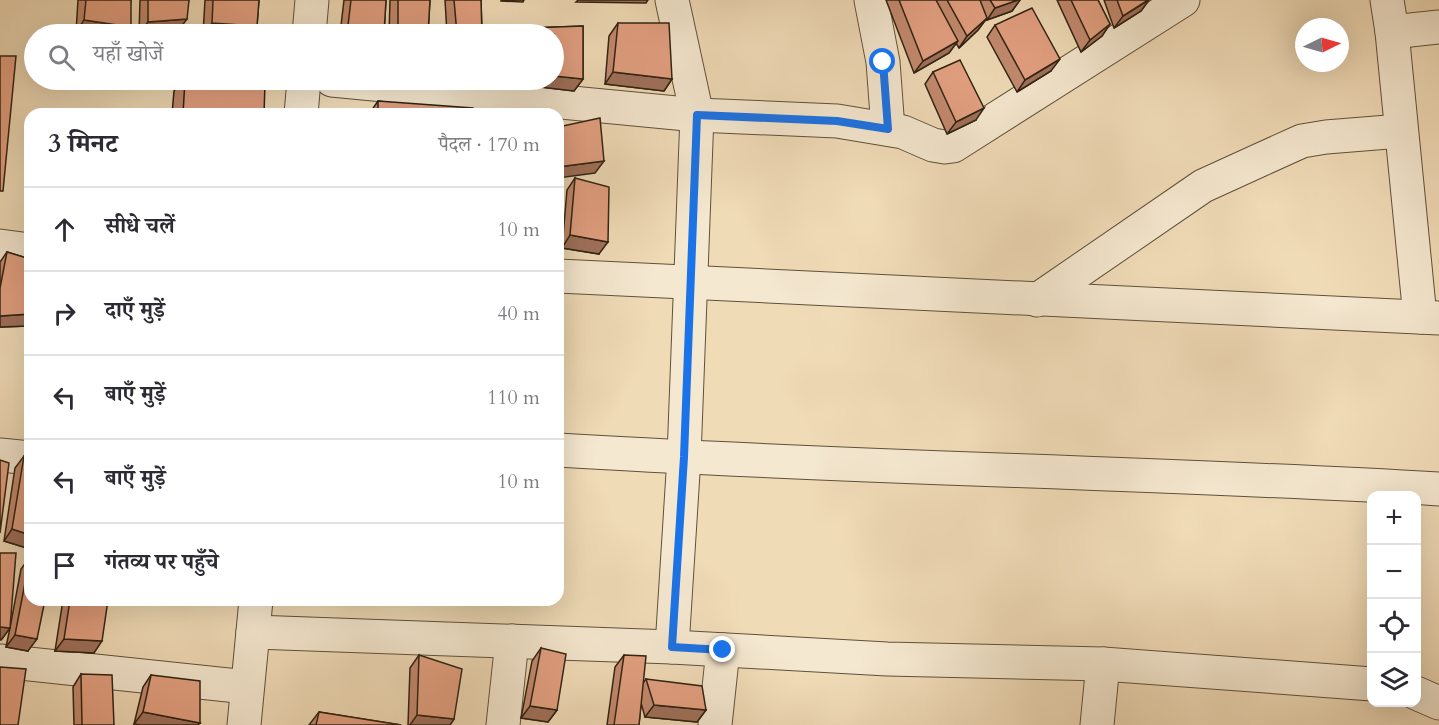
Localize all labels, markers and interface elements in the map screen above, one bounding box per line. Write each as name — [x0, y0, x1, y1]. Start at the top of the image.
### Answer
north arrow — [1295, 18, 1349, 72]
search box — [24, 24, 564, 90]
text: यहाँ खोजें — [93, 39, 163, 69]
icon: search — [45, 41, 78, 74]
route start — [869, 48, 895, 74]
text: 3 मिनट — [48, 126, 118, 161]
text: पैदल · 170 m — [438, 131, 540, 158]
text: सीधे चलें — [105, 211, 175, 241]
icon: ahead — [48, 213, 81, 246]
text: 10 m — [497, 216, 540, 243]
text: दाएँ मुड़ें — [105, 295, 165, 325]
icon: right — [48, 297, 81, 330]
text: 40 m — [497, 300, 540, 327]
text: बाएँ मुड़ें — [105, 379, 165, 409]
icon: left — [48, 381, 81, 414]
text: 110 m — [487, 384, 540, 411]
text: बाएँ मुड़ें — [105, 463, 165, 493]
icon: left — [48, 465, 81, 498]
text: 10 m — [497, 468, 540, 495]
map controls — [1367, 491, 1421, 707]
button: + — [1367, 491, 1421, 545]
button: − — [1367, 545, 1421, 599]
text: गंतव्य पर पहुँचे — [105, 547, 219, 577]
icon: arrive — [48, 549, 81, 582]
button: locate — [1367, 599, 1421, 653]
route end — [709, 636, 735, 662]
button: layers — [1367, 653, 1421, 707]

